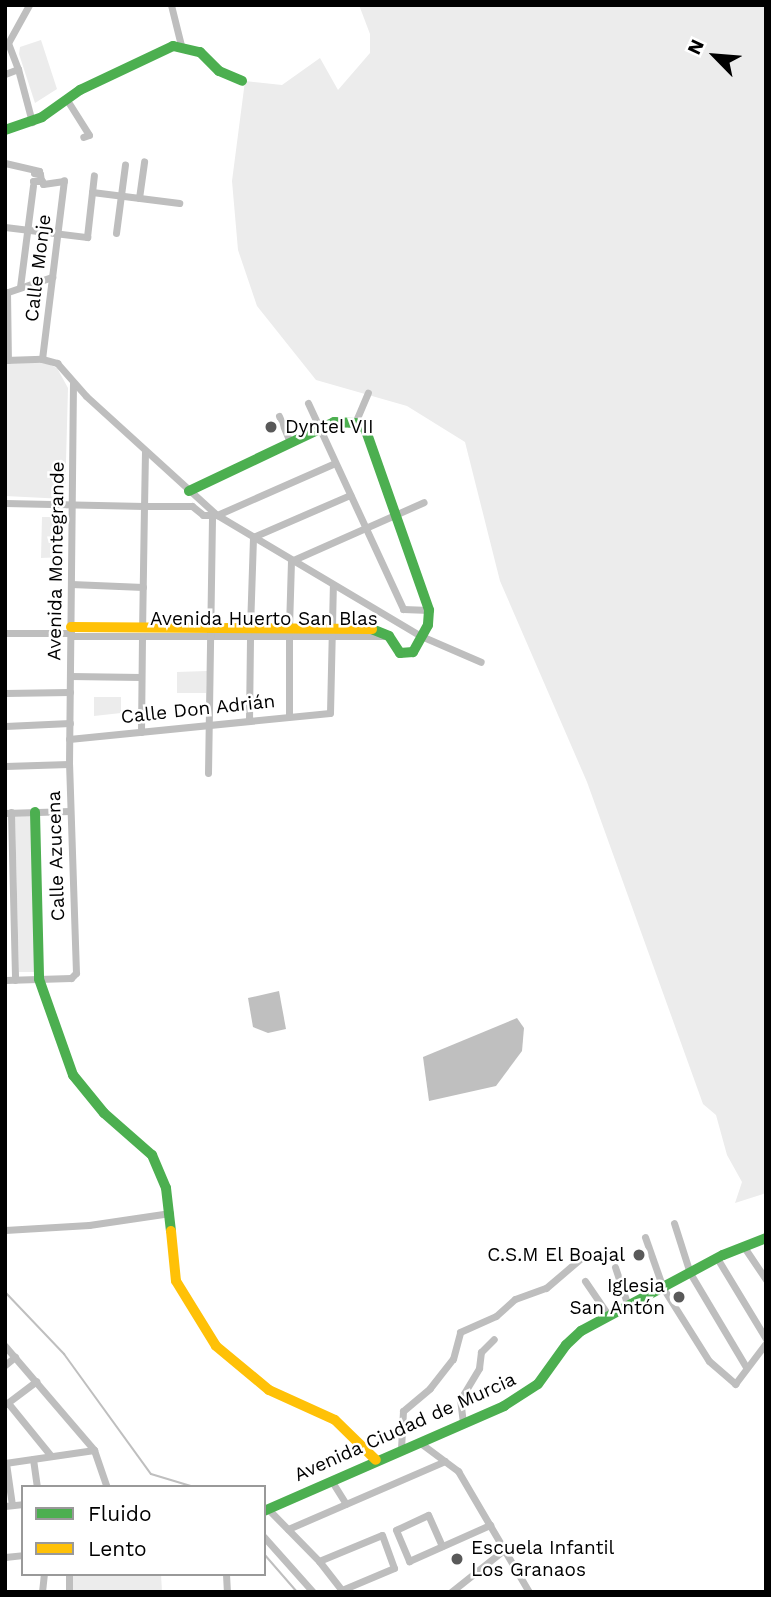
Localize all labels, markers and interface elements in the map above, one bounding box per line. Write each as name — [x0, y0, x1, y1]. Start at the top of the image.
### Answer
north arrow — [680, 21, 750, 91]
text: N — [682, 36, 709, 58]
street label: Calle Monje — [20, 213, 56, 323]
place label: Dyntel VII — [285, 416, 375, 438]
marker: Dyntel VII — [263, 419, 279, 435]
street label: Avenida Montegrande — [43, 461, 69, 661]
street label: Avenida Huerto San Blas — [150, 608, 378, 630]
street label: Calle Don Adrián — [119, 690, 277, 728]
street label: Calle Azucena — [42, 790, 70, 922]
place label: C.S.M El Boajal — [487, 1244, 625, 1266]
marker: C.S.M El Boajal — [631, 1247, 647, 1263]
place label: Iglesia San Antón — [569, 1275, 665, 1319]
marker: Iglesia San Antón — [671, 1289, 687, 1305]
street label: Avenida Ciudad de Murcia — [290, 1368, 520, 1486]
legend — [21, 1485, 266, 1576]
text: Fluido — [88, 1501, 152, 1526]
text: Lento — [88, 1536, 147, 1561]
place label: Escuela Infantil Los Granaos — [471, 1537, 615, 1581]
marker: Escuela Infantil Los Granaos — [449, 1551, 465, 1567]

